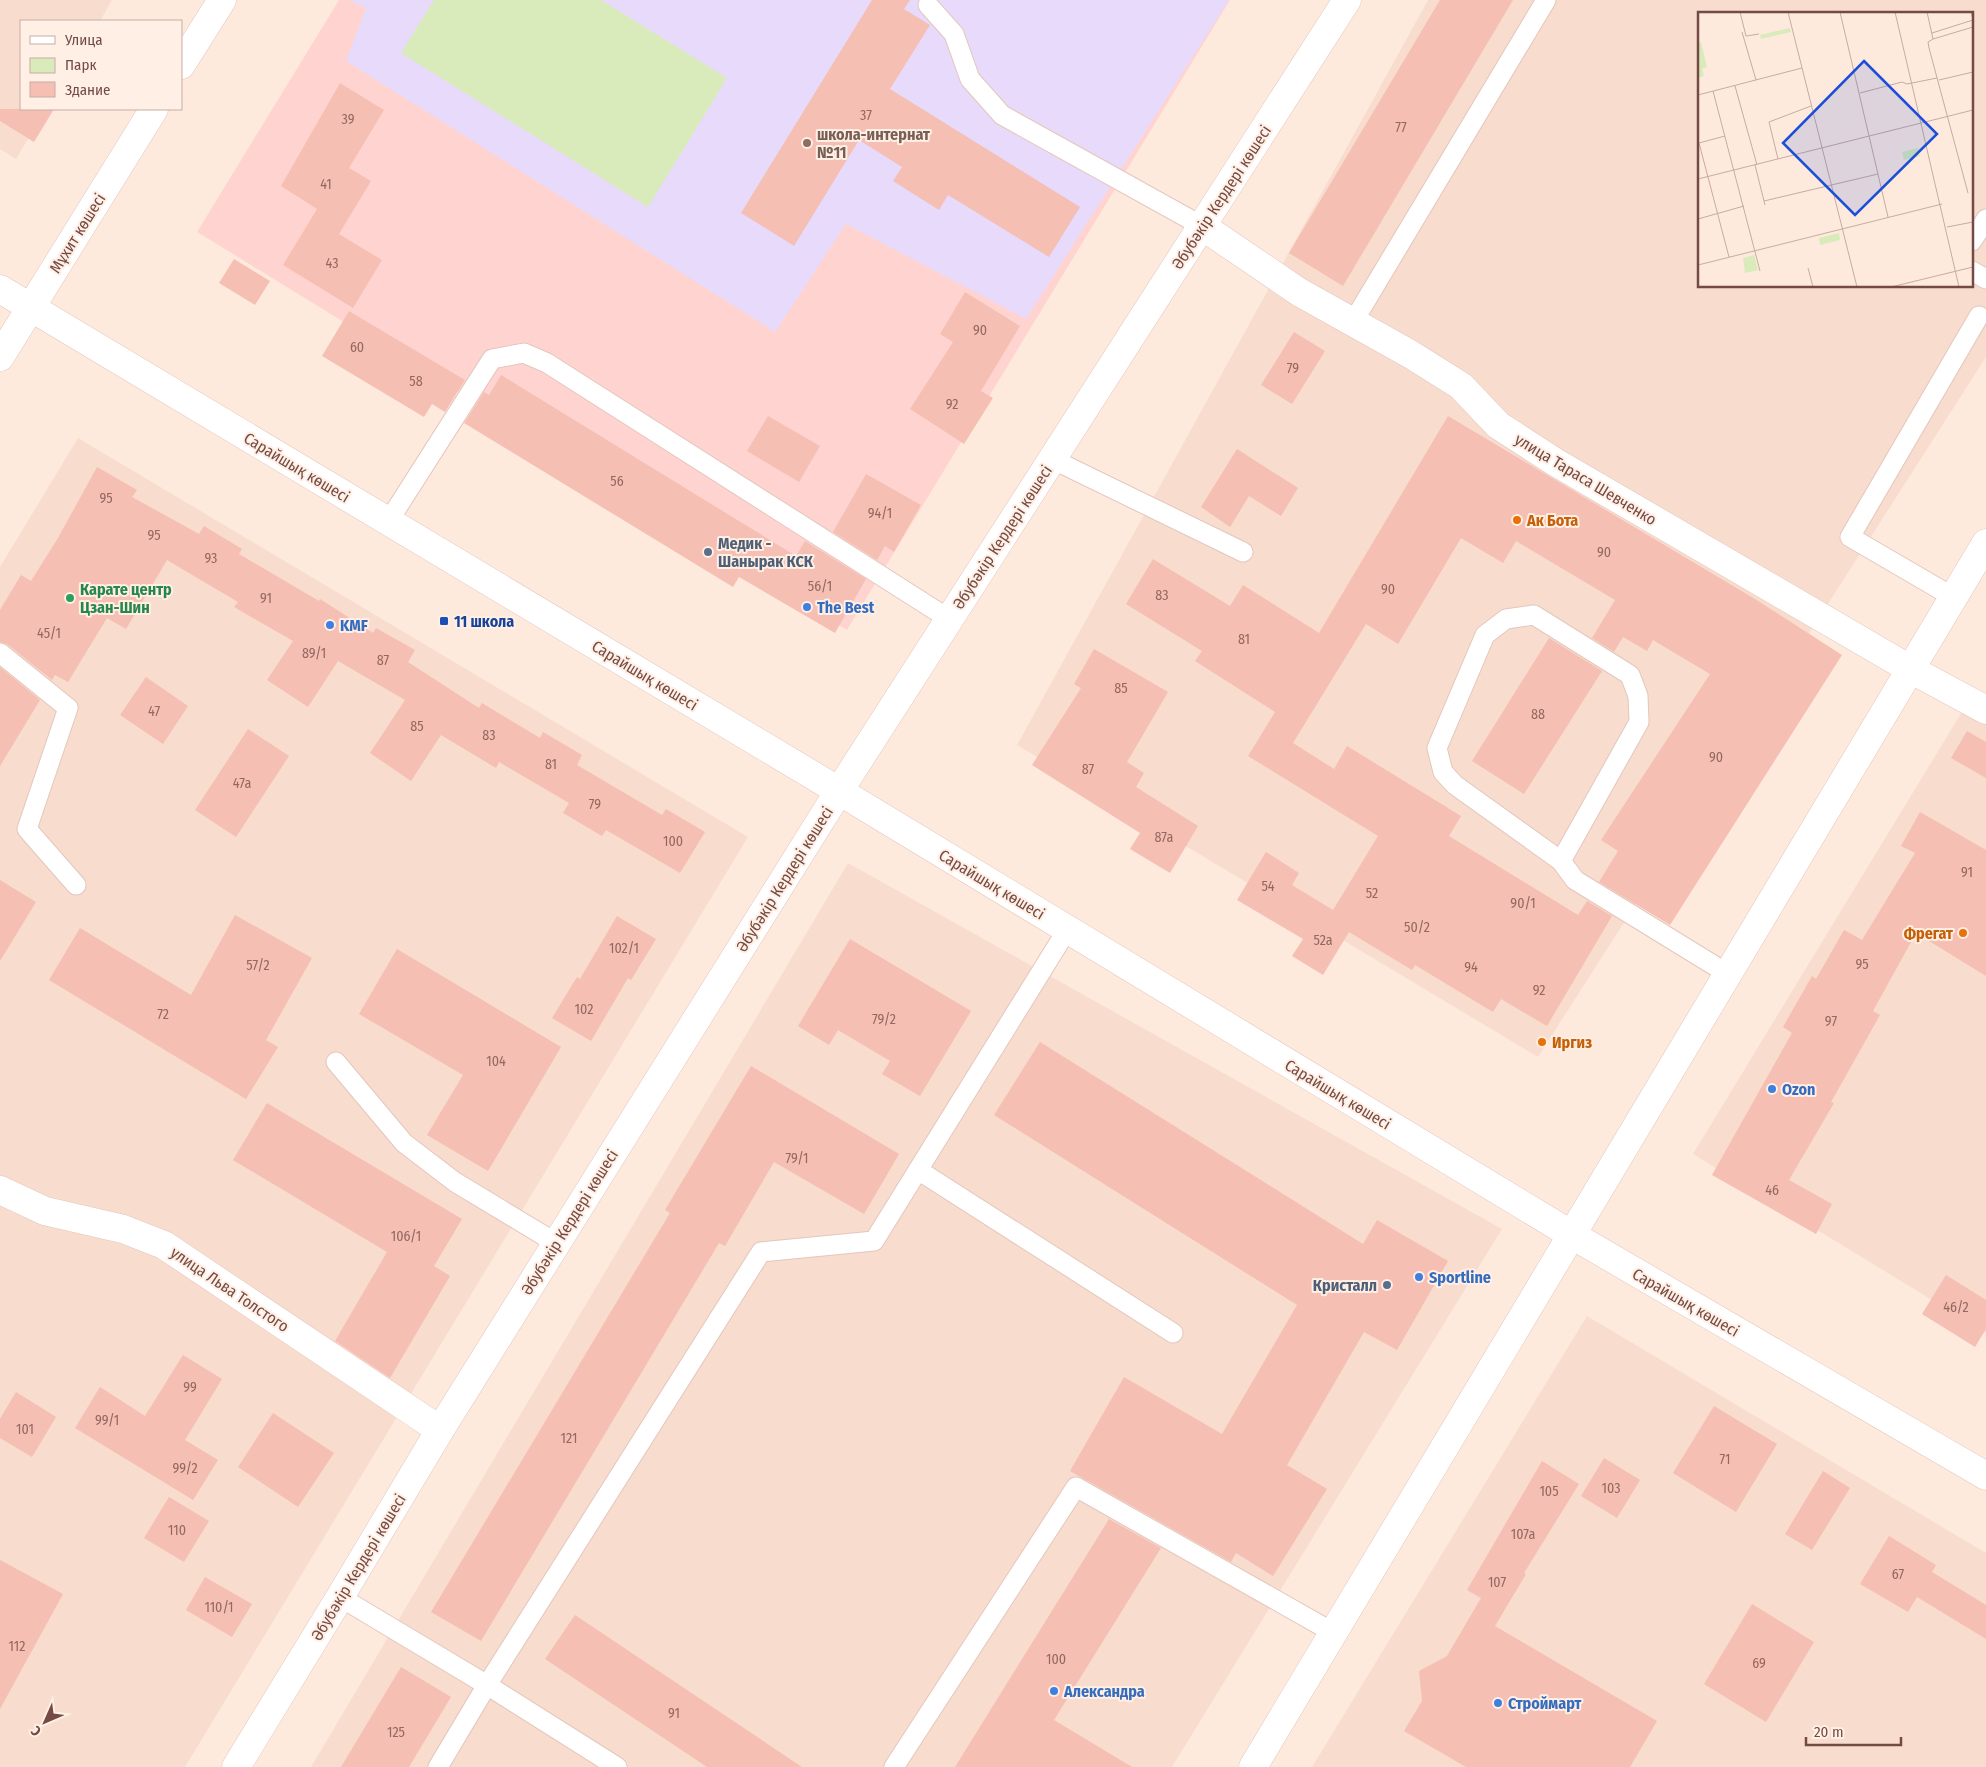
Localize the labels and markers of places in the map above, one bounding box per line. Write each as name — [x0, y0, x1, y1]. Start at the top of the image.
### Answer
place label: школа-интернат №11 — [817, 125, 930, 162]
marker: школа-интернат №11 — [801, 137, 813, 149]
place label: Ак Бота — [1526, 511, 1578, 530]
marker: Ак Бота — [1511, 514, 1523, 526]
place label: Медик - Шанырак КСК — [718, 534, 814, 571]
marker: Медик - Шанырак КСК — [702, 546, 714, 558]
place label: Карате центр Цзан-Шин — [80, 580, 172, 617]
marker: Карате центр Цзан-Шин — [64, 592, 76, 604]
place label: The Best — [817, 598, 875, 617]
marker: The Best — [801, 601, 813, 613]
place label: 11 школа — [454, 612, 514, 631]
marker: 11 школа — [438, 615, 450, 627]
place label: KMF — [340, 616, 368, 635]
marker: KMF — [324, 619, 336, 631]
place label: Фрегат — [1904, 924, 1953, 943]
marker: Фрегат — [1957, 927, 1969, 939]
place label: Иргиз — [1552, 1033, 1592, 1052]
marker: Иргиз — [1536, 1036, 1548, 1048]
place label: Ozon — [1782, 1080, 1815, 1099]
marker: Ozon — [1766, 1083, 1778, 1095]
place label: Sportline — [1429, 1268, 1491, 1287]
marker: Sportline — [1413, 1271, 1425, 1283]
place label: Кристалл — [1313, 1276, 1377, 1295]
marker: Кристалл — [1381, 1279, 1393, 1291]
place label: Александра — [1063, 1682, 1145, 1701]
marker: Александра — [1048, 1685, 1060, 1697]
place label: Строймарт — [1508, 1694, 1581, 1713]
marker: Строймарт — [1492, 1697, 1504, 1709]

